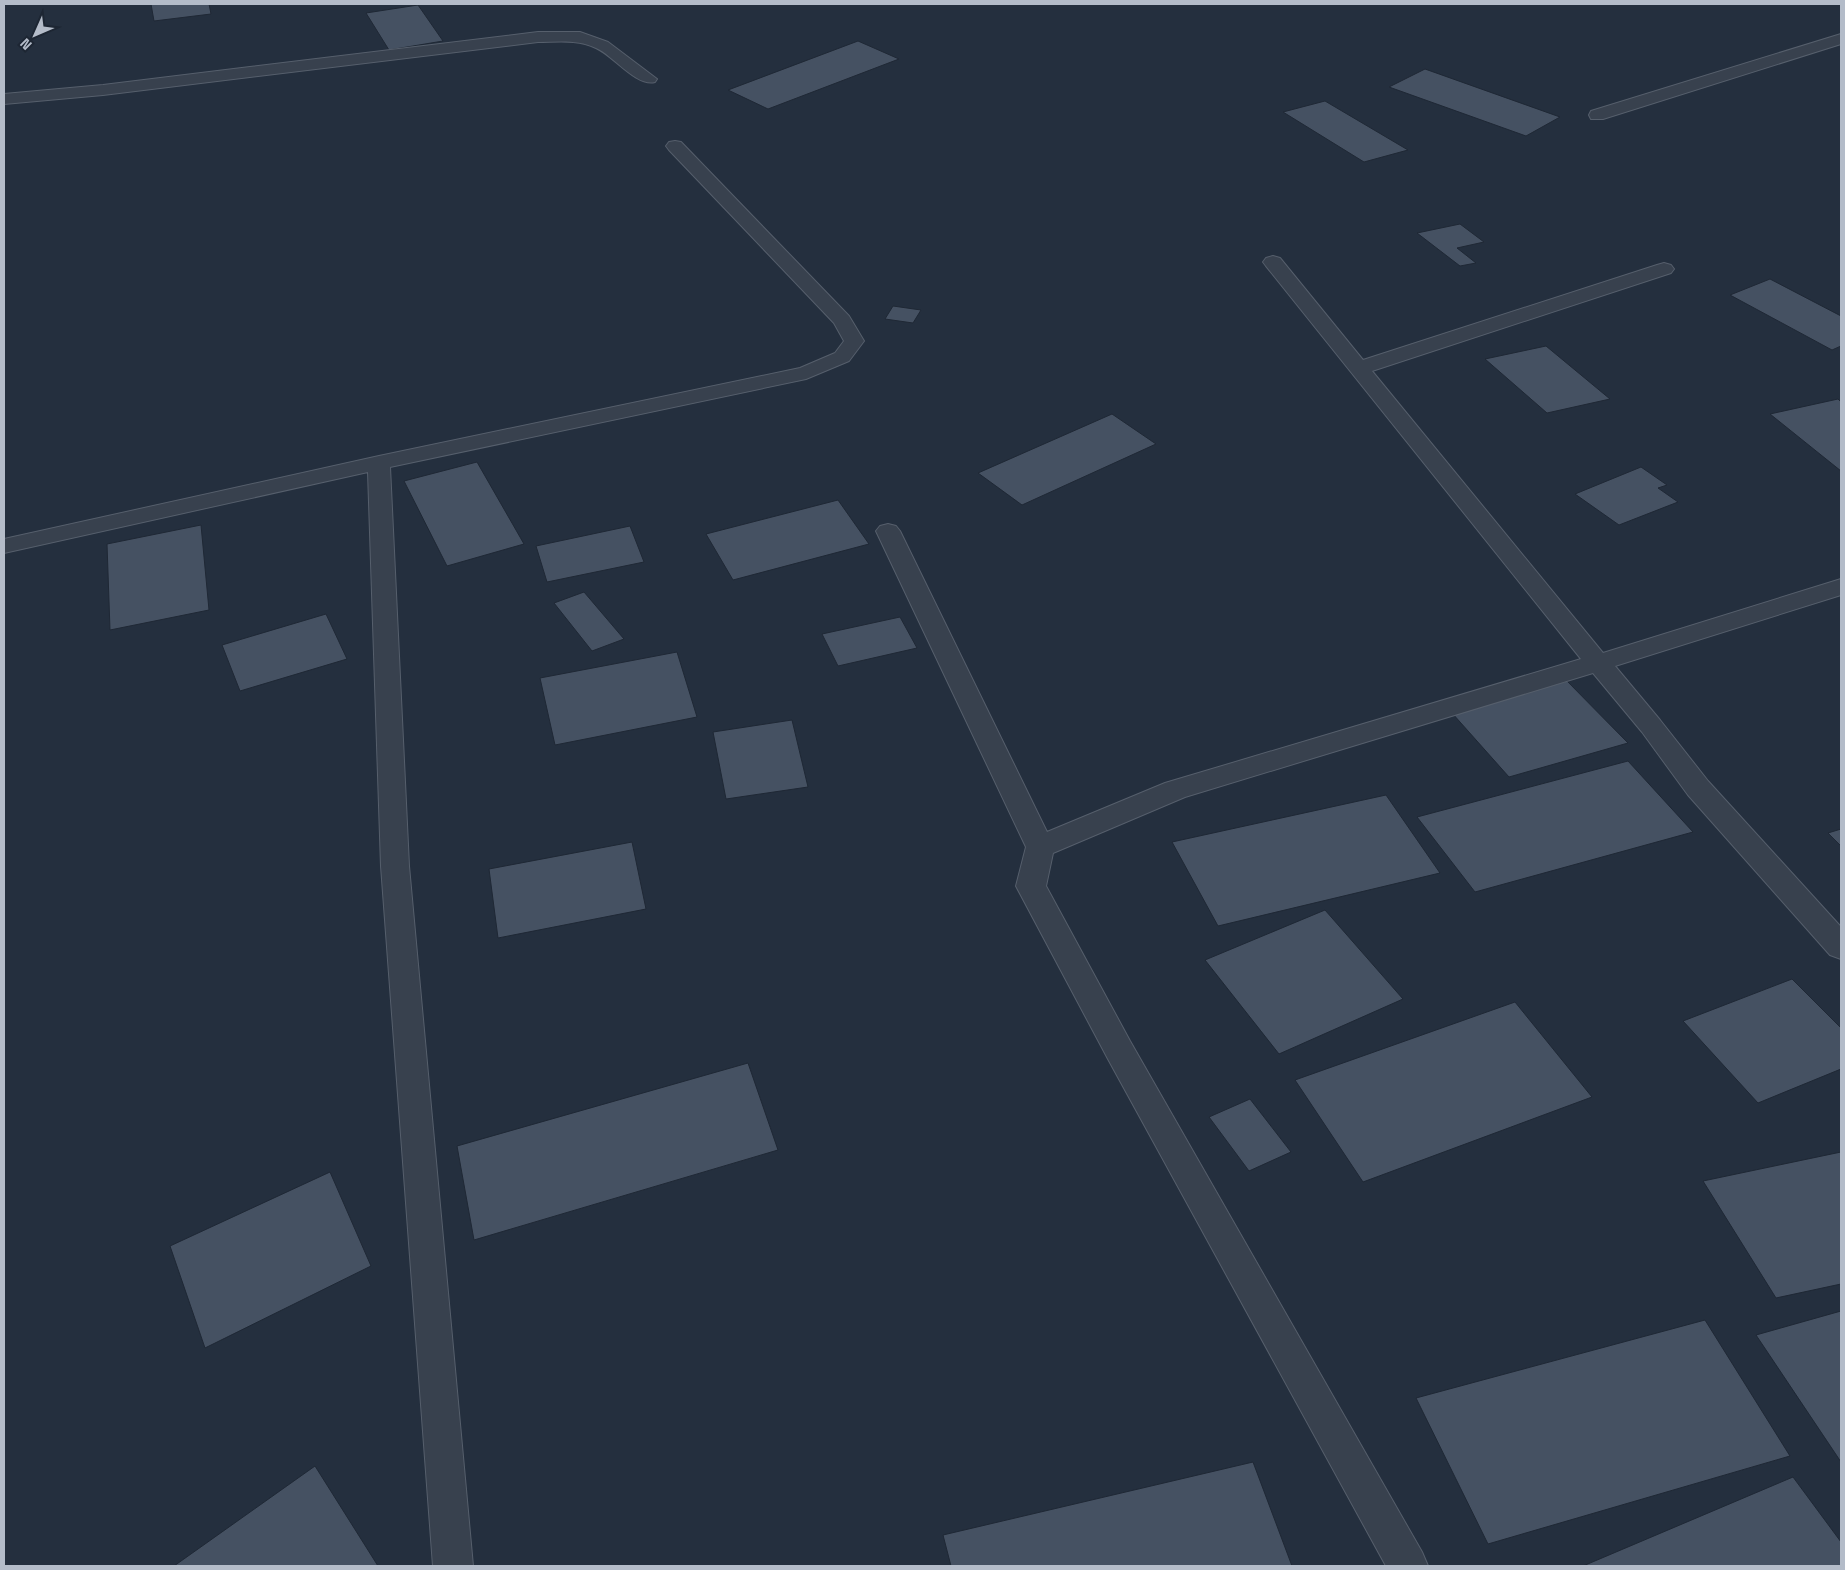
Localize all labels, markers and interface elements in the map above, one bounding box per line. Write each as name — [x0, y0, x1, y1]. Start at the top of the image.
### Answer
north arrow — [10, 10, 60, 60]
text: N — [16, 35, 35, 54]

